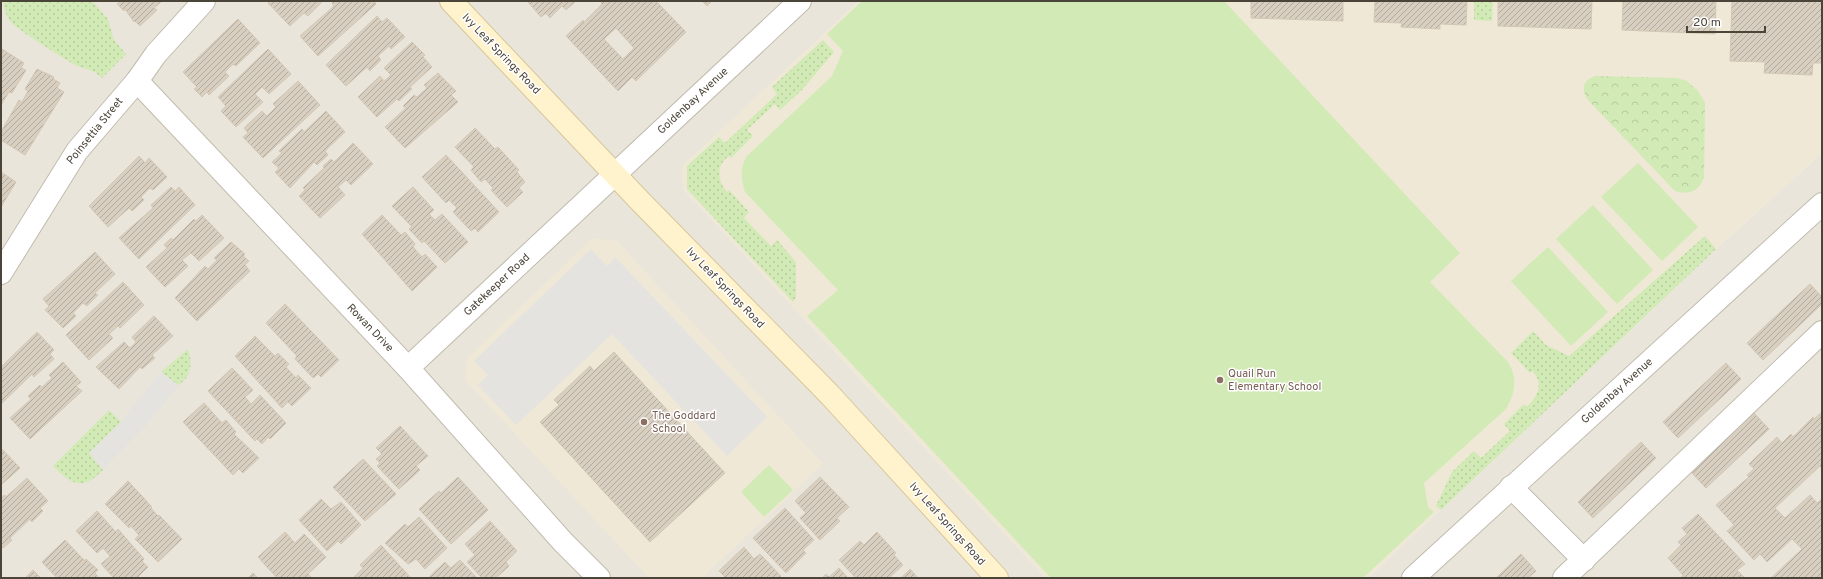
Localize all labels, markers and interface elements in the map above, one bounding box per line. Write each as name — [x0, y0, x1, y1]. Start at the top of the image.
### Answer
scale bar — [1687, 8, 1765, 34]
street label: Ivy Leaf Springs Road — [459, 11, 543, 97]
text: 20 m — [1693, 15, 1721, 31]
street label: Goldenbay Avenue — [655, 65, 731, 137]
street label: Poinsettia Street — [64, 95, 126, 167]
street label: Ivy Leaf Springs Road — [683, 245, 767, 331]
street label: Gatekeeper Road — [461, 251, 533, 319]
street label: Rowan Drive — [344, 301, 396, 355]
street label: Goldenbay Avenue — [1578, 355, 1656, 427]
place label: Quail Run Elementary School — [1228, 367, 1321, 394]
marker: Quail Run Elementary School — [1215, 375, 1225, 385]
place label: The Goddard School — [652, 409, 716, 436]
marker: The Goddard School — [639, 417, 649, 427]
street label: Ivy Leaf Springs Road — [906, 480, 988, 568]

